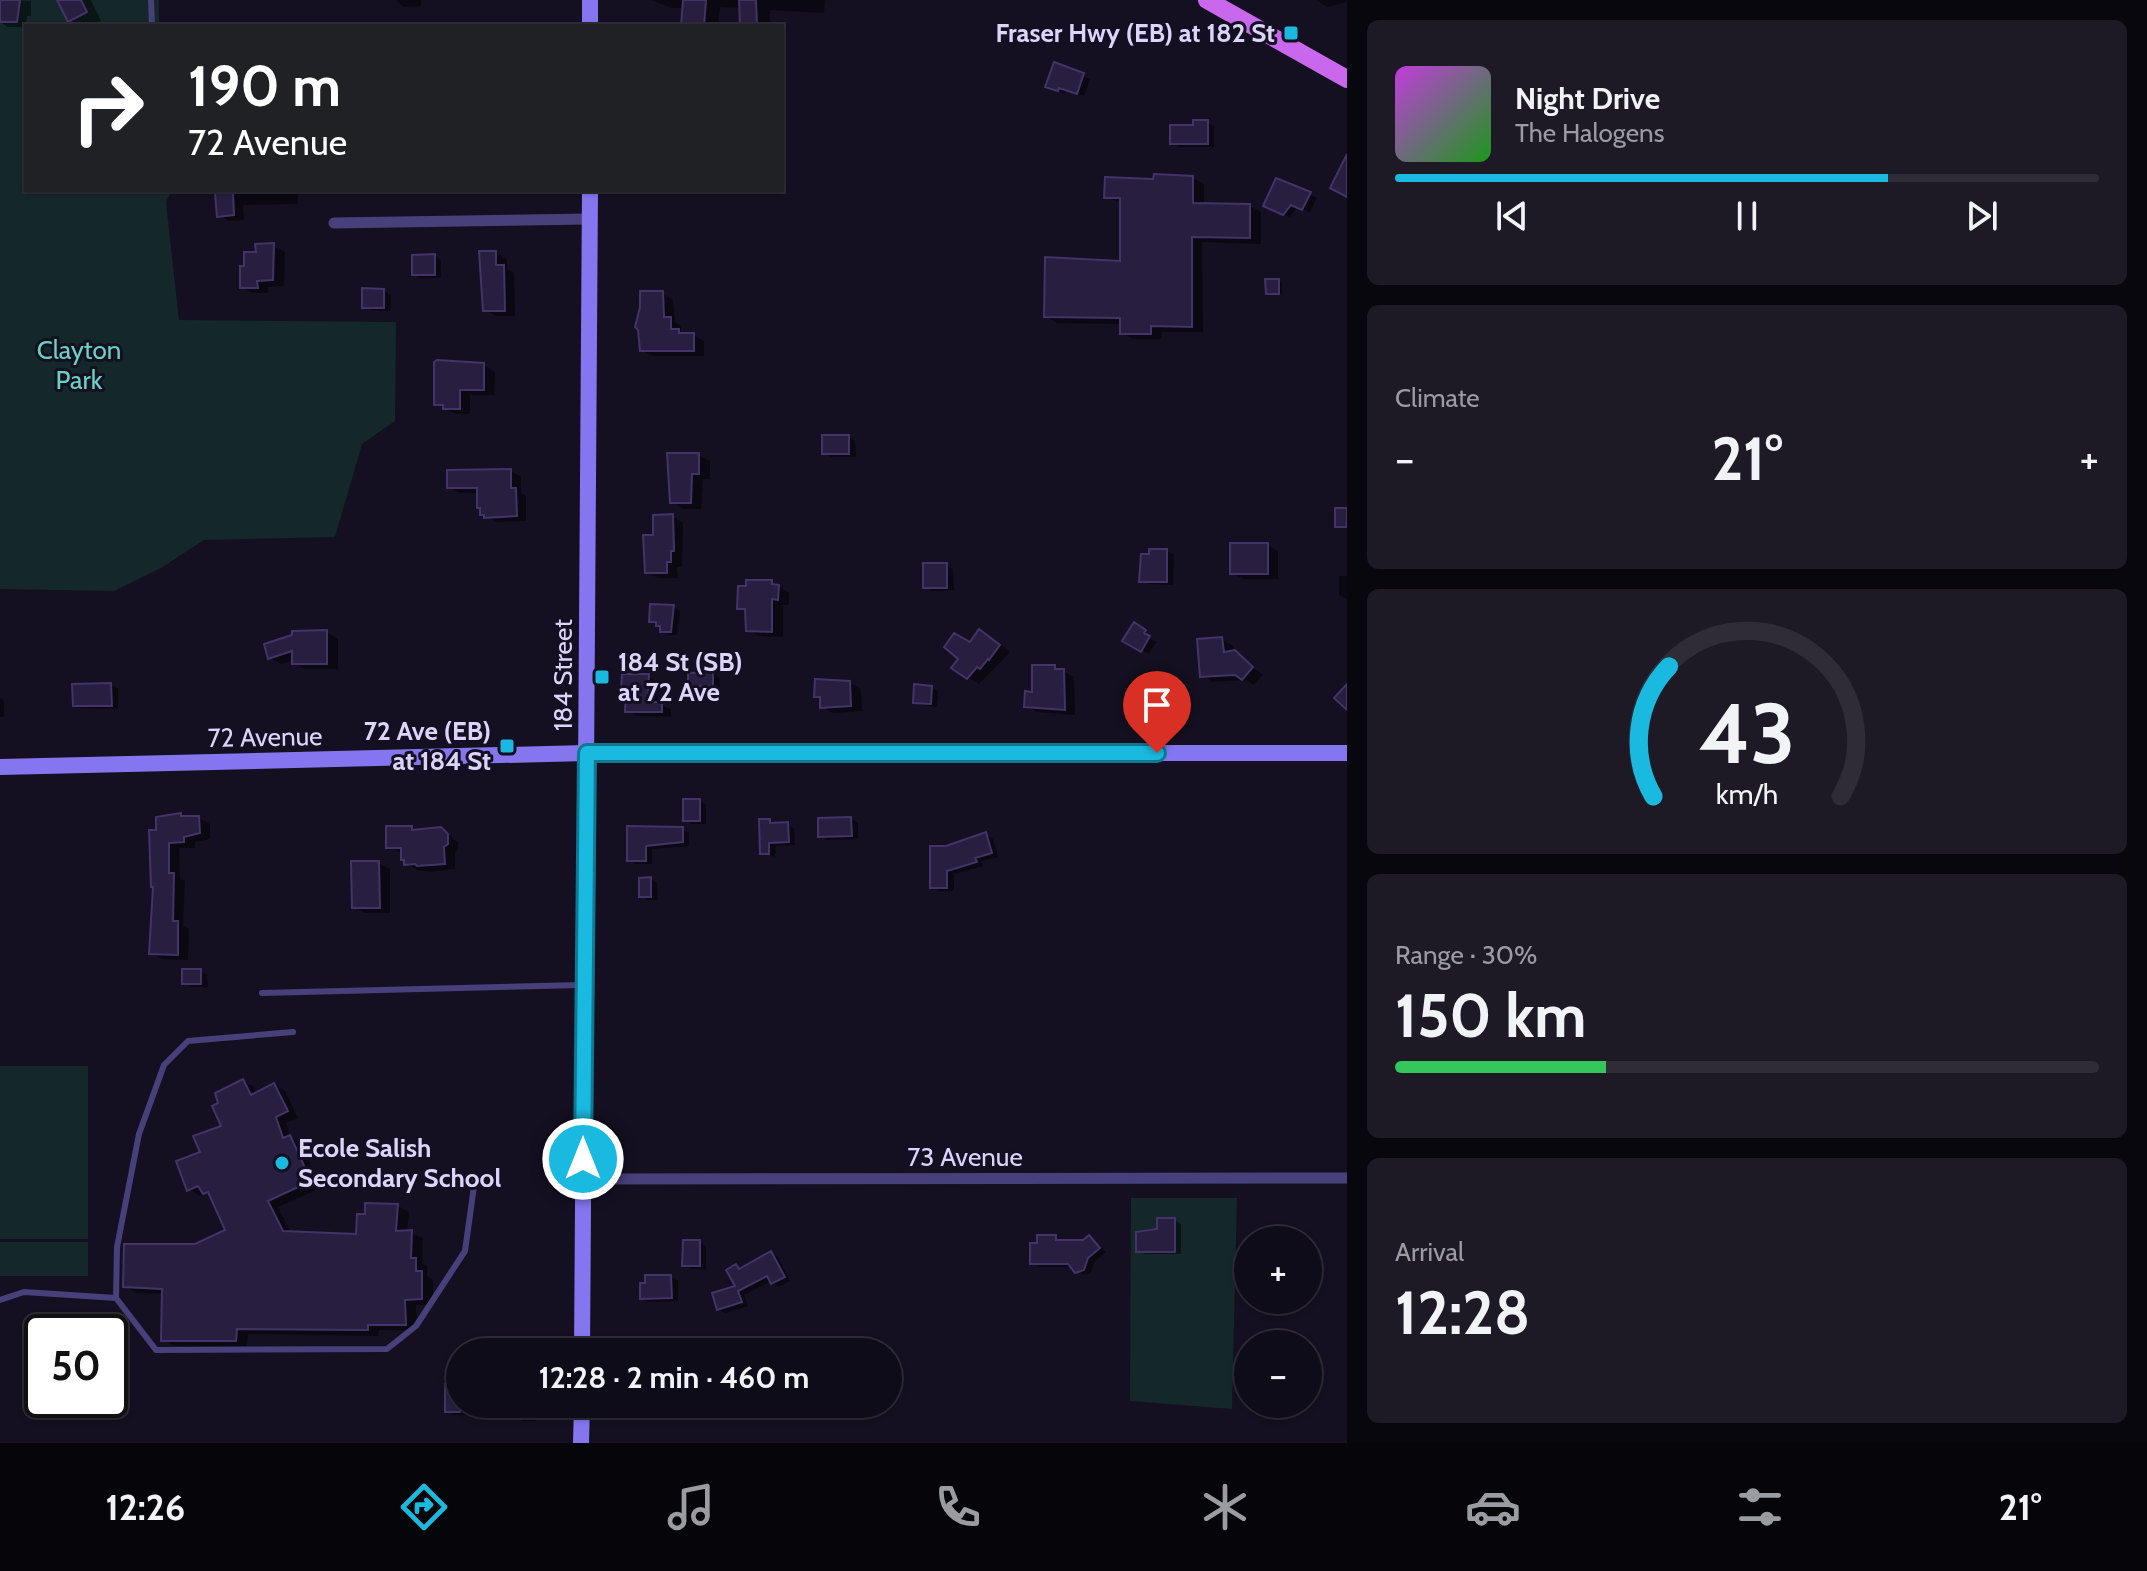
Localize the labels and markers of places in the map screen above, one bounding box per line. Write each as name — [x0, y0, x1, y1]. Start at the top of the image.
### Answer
place label: Fraser Hwy (EB) at 182 St — [995, 17, 1275, 49]
marker: Fraser Hwy (EB) at 182 St — [1282, 24, 1300, 42]
place label: 184 St (SB) at 72 Ave — [618, 646, 742, 708]
marker: 184 St (SB) at 72 Ave — [593, 668, 611, 686]
pin — [1123, 671, 1191, 753]
place label: 72 Ave (EB) at 184 St — [364, 715, 491, 777]
marker: 72 Ave (EB) at 184 St — [498, 737, 516, 755]
place label: Ecole Salish Secondary School — [298, 1132, 501, 1194]
marker: Ecole Salish Secondary School — [273, 1154, 291, 1172]

